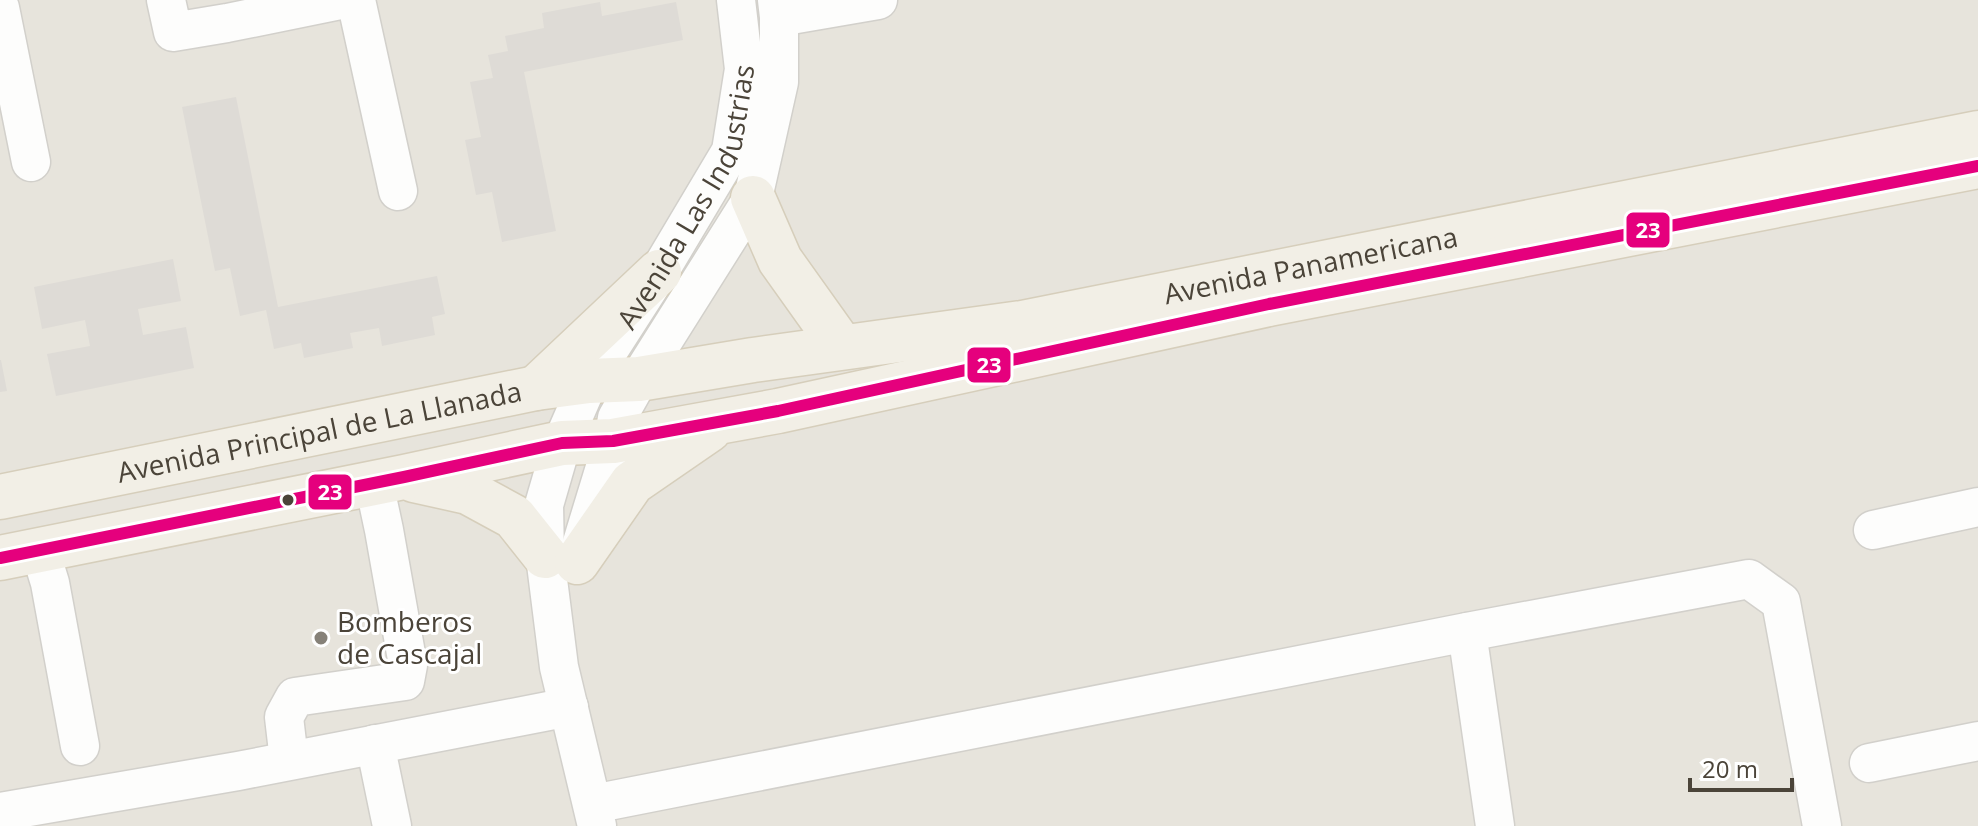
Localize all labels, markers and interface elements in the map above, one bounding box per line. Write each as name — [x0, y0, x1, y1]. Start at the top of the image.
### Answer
street label: Avenida Las Industrias — [607, 62, 762, 336]
line badge: 23 — [1625, 211, 1671, 249]
text: 23 — [1635, 214, 1661, 244]
street label: Avenida Panamericana — [1160, 217, 1461, 312]
line badge: 23 — [966, 346, 1012, 384]
text: 23 — [976, 349, 1002, 379]
street label: Avenida Principal de La Llanada — [114, 371, 525, 491]
line badge: 23 — [307, 473, 353, 511]
text: 23 — [317, 476, 343, 506]
unlabelled marker — [280, 492, 296, 508]
place label: Bomberos de Cascajal — [337, 602, 482, 672]
marker: Bomberos de Cascajal — [312, 629, 330, 647]
scale bar — [1690, 742, 1792, 792]
text: 20 m — [1702, 752, 1758, 785]

